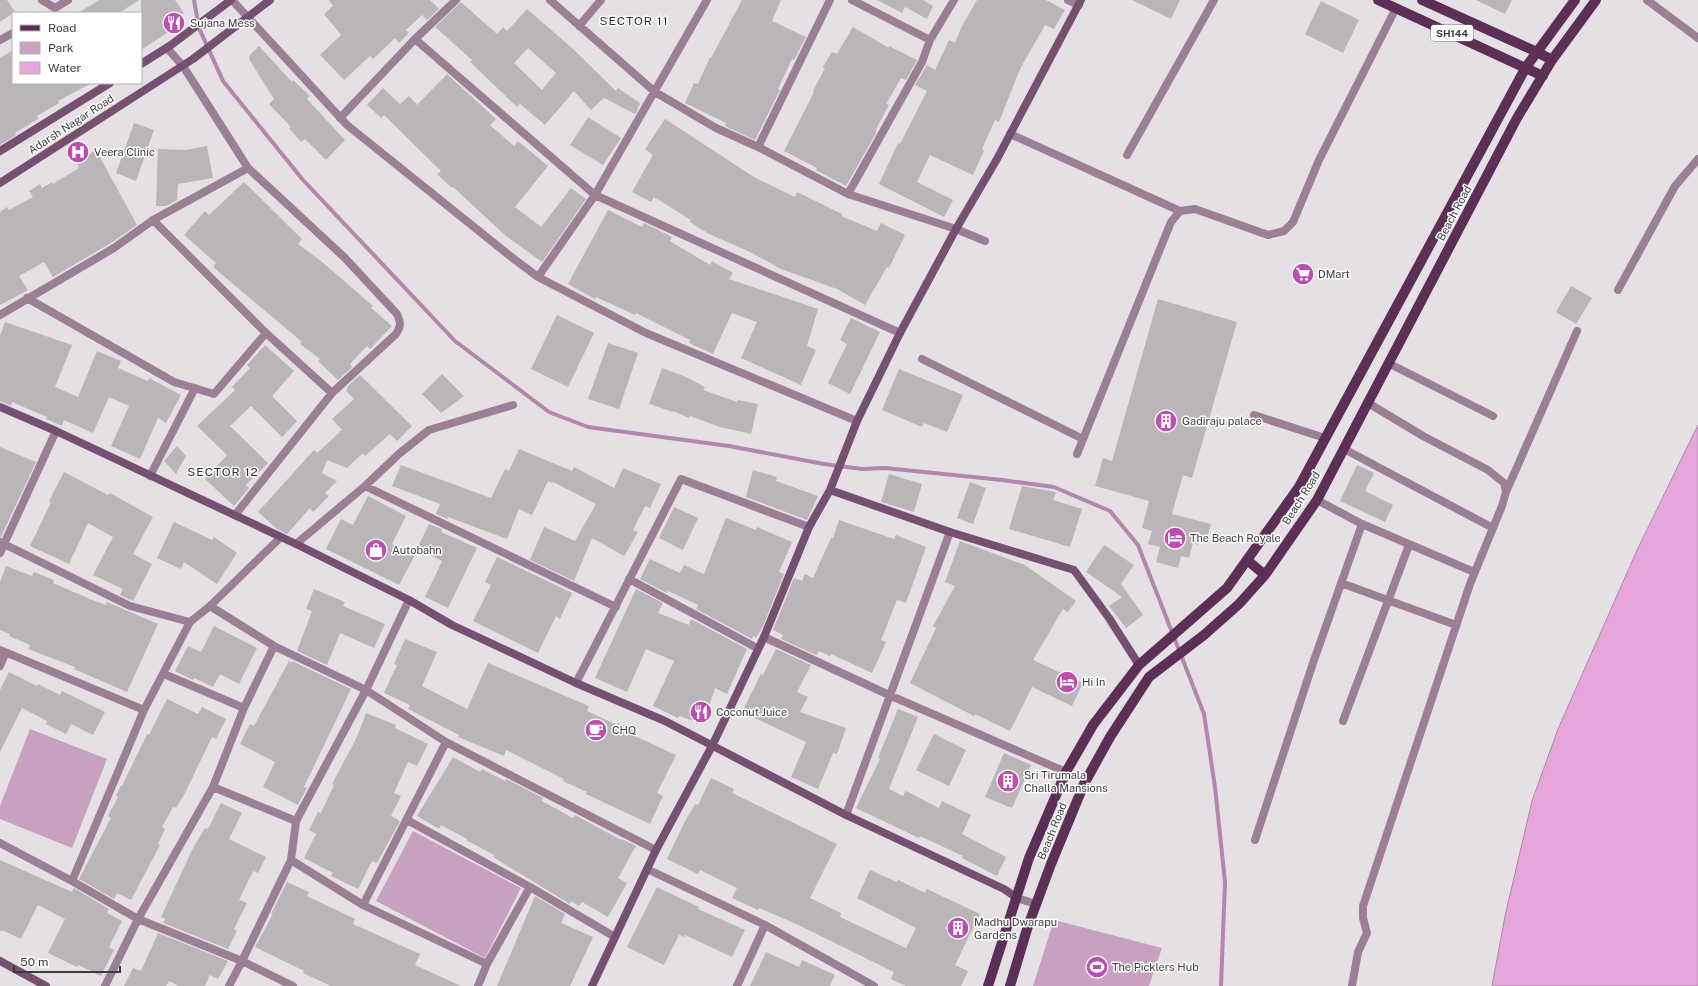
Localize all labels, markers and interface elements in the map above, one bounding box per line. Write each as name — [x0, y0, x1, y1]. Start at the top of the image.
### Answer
restaurant icon: Sujana Mess — [161, 10, 187, 36]
legend — [12, 12, 142, 84]
district label: SECTOR 11 — [599, 14, 669, 28]
place label: Sujana Mess — [190, 17, 255, 29]
text: Road — [48, 21, 76, 35]
road number: SH144 — [1431, 25, 1473, 41]
text: Park — [48, 41, 74, 55]
text: Water — [48, 61, 82, 75]
street label: Adarsh Nagar Road — [26, 92, 116, 156]
hospital icon: Veera Clinic — [65, 139, 91, 165]
place label: Veera Clinic — [94, 146, 155, 158]
street label: Beach Road — [1434, 183, 1474, 243]
supermarket icon: DMart — [1290, 261, 1316, 287]
place label: DMart — [1318, 268, 1350, 280]
building icon: Gadiraju palace — [1153, 408, 1179, 434]
place label: Gadiraju palace — [1182, 415, 1262, 427]
district label: SECTOR 12 — [187, 465, 259, 479]
street label: Beach Road — [1280, 469, 1322, 527]
hotel icon: The Beach Royale — [1162, 525, 1188, 551]
place label: The Beach Royale — [1190, 532, 1281, 544]
shop icon: Autobahn — [363, 537, 389, 563]
place label: Autobahn — [392, 544, 442, 556]
hotel icon: Hi In — [1054, 669, 1080, 695]
place label: Hi In — [1082, 676, 1105, 688]
restaurant icon: Coconut Juice — [688, 699, 714, 725]
place label: Coconut Juice — [716, 706, 787, 718]
cafe icon: CHQ — [583, 717, 609, 743]
place label: CHQ — [612, 724, 636, 736]
building icon: Sri Tirumala Challa Mansions — [995, 768, 1021, 794]
place label: Sri Tirumala Challa Mansions — [1024, 769, 1108, 794]
street label: Beach Road — [1035, 801, 1069, 861]
building icon: Madhu Dwarapu Gardens — [945, 915, 971, 941]
place label: Madhu Dwarapu Gardens — [974, 916, 1057, 941]
scale bar — [14, 948, 120, 974]
sports icon: The Picklers Hub — [1084, 954, 1110, 980]
text: 50 m — [20, 955, 48, 969]
place label: The Picklers Hub — [1112, 961, 1199, 973]

